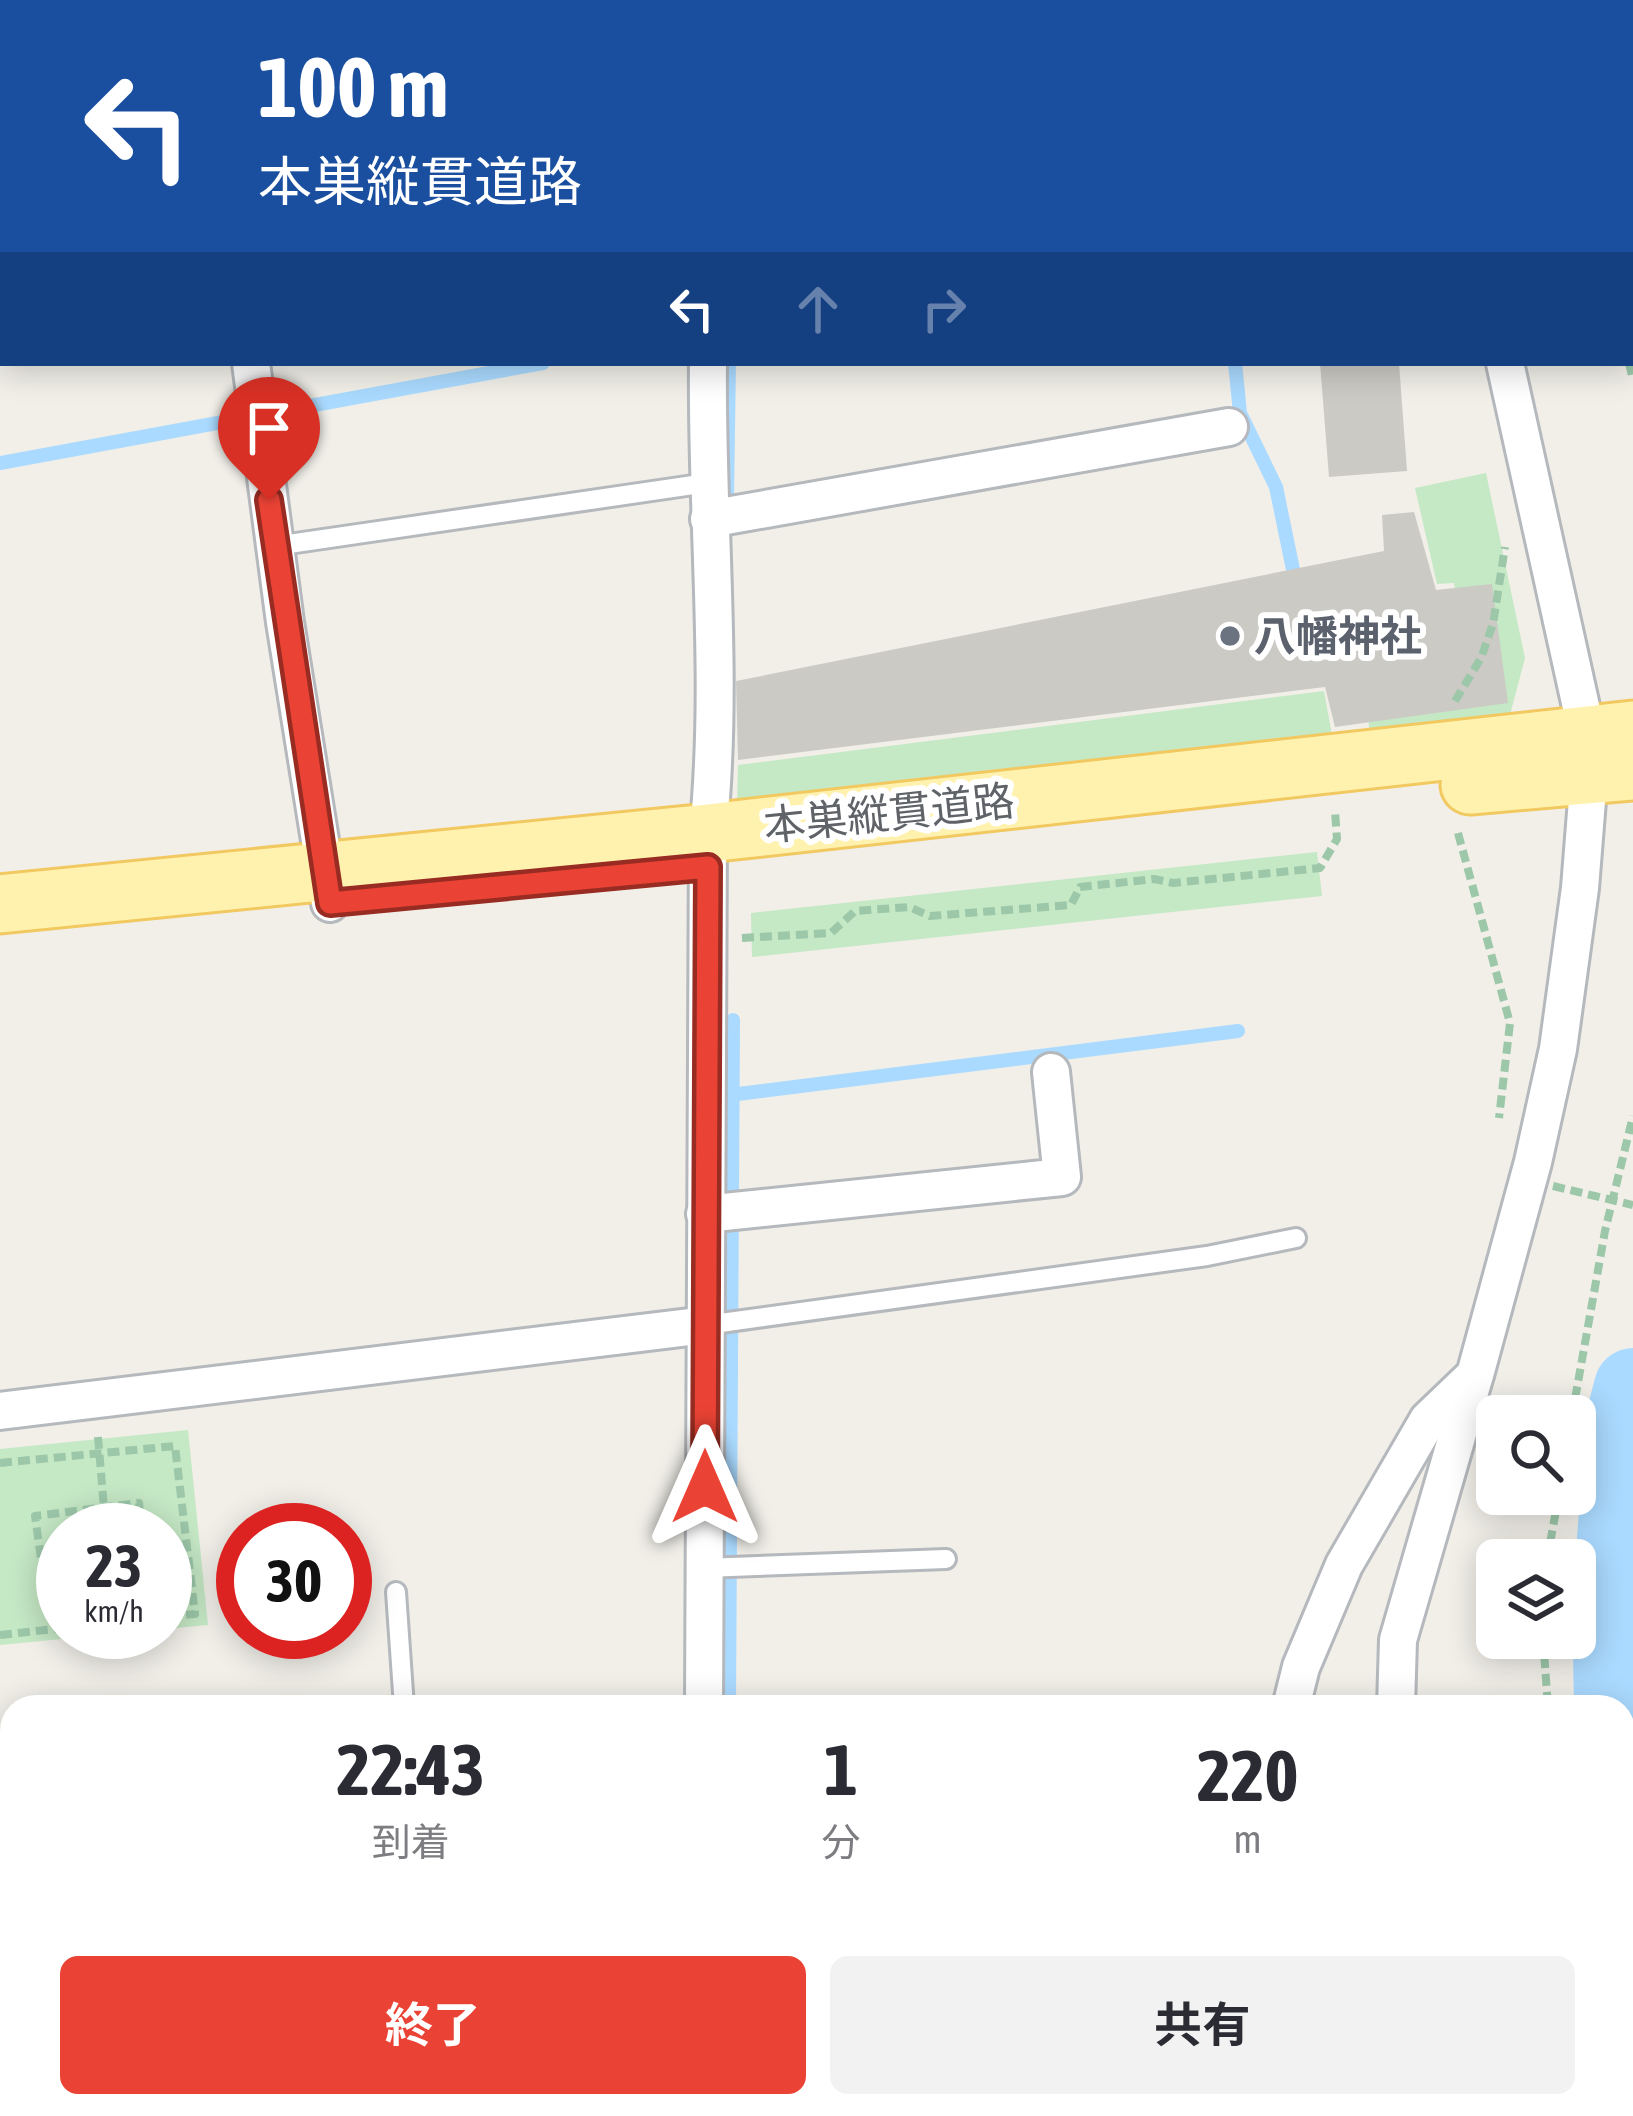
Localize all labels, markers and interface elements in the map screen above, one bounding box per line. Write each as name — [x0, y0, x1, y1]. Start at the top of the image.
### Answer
text: 100 m — [258, 39, 448, 135]
icon: left — [60, 48, 216, 204]
text: 本巣縦貫道路 — [258, 151, 582, 212]
icon: left — [659, 276, 725, 342]
icon: ahead — [785, 276, 851, 342]
icon: right — [911, 276, 977, 342]
pin — [218, 377, 320, 500]
icon: arrive — [236, 395, 302, 461]
place label: 八幡神社 — [1254, 612, 1422, 660]
marker: 八幡神社 — [1217, 623, 1243, 649]
street label: 本巣縦貫道路 — [761, 776, 1017, 850]
map controls — [1476, 1395, 1596, 1659]
button: search — [1476, 1395, 1596, 1515]
position arrow — [642, 1424, 768, 1550]
speed limit sign: 30 — [216, 1503, 372, 1659]
text: 23 — [86, 1531, 142, 1600]
button: layers — [1476, 1539, 1596, 1659]
text: km/h — [84, 1594, 144, 1628]
text: 22:43 — [337, 1728, 485, 1810]
text: 1 — [824, 1728, 858, 1810]
text: 220 — [1197, 1734, 1298, 1816]
text: m — [1234, 1817, 1262, 1861]
text: 到着 — [372, 1820, 450, 1864]
text: 分 — [821, 1820, 860, 1864]
button: 終了 — [60, 1956, 806, 2094]
button: 共有 — [830, 1956, 1575, 2094]

